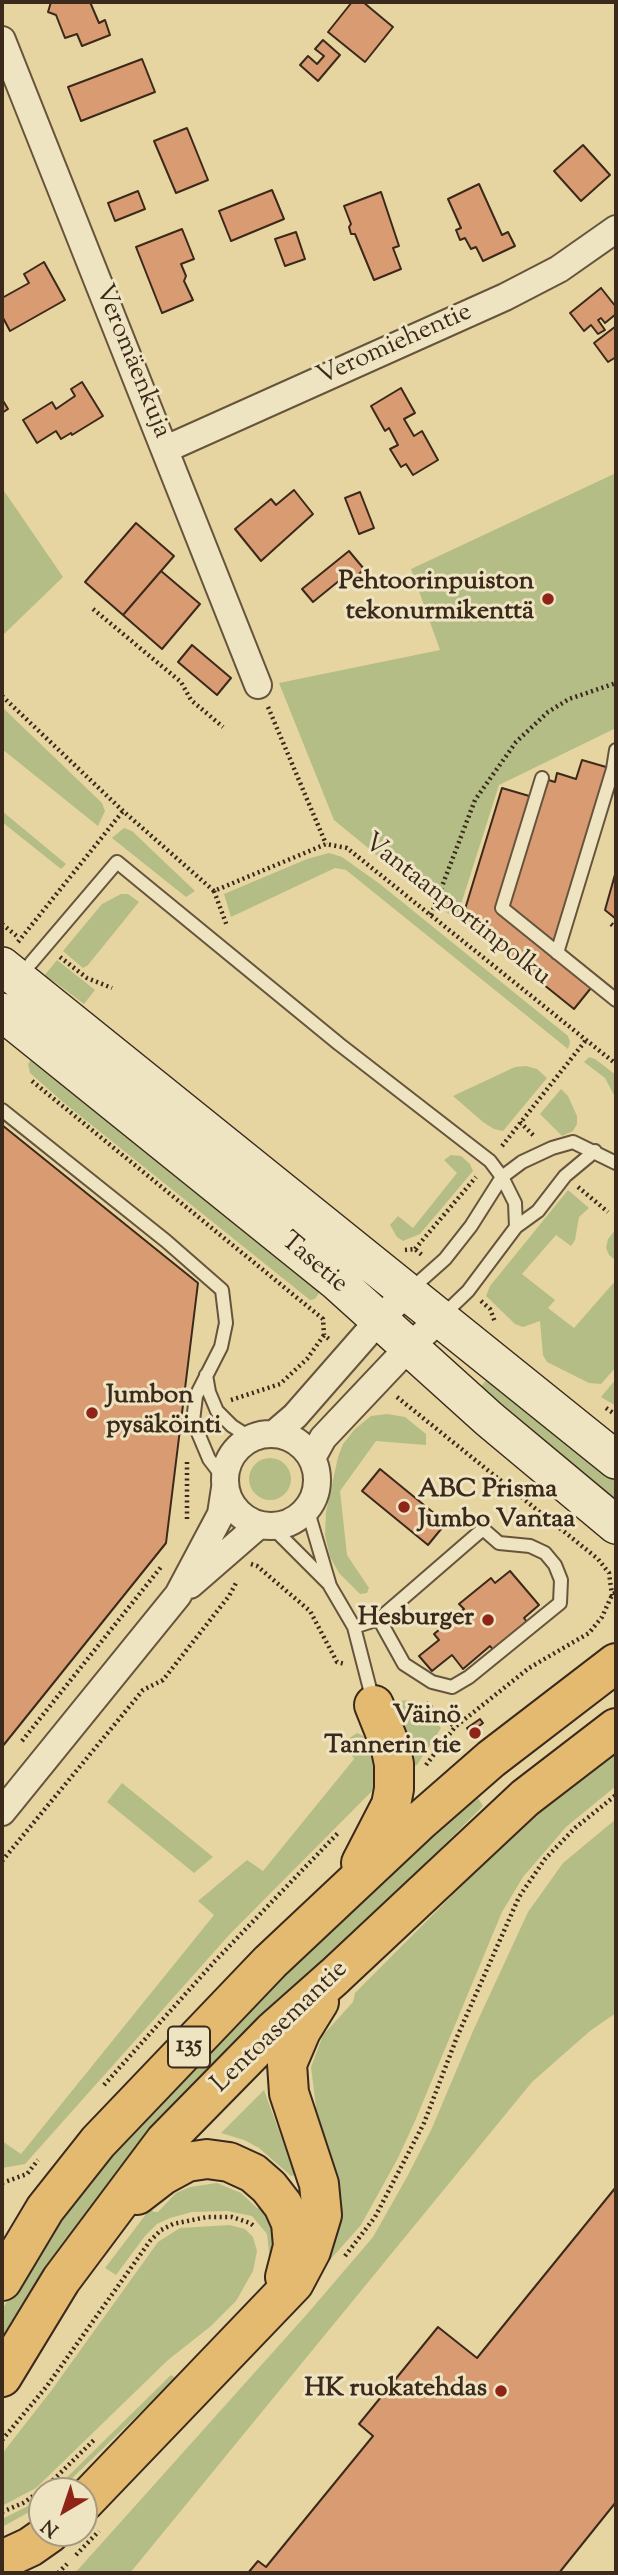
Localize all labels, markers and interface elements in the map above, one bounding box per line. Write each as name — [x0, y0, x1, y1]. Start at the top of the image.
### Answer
street label: Veromäenkuja — [86, 281, 176, 443]
street label: Veromiehentie — [313, 298, 477, 394]
place label: Pehtoorinpuiston tekonurmikenttä — [338, 568, 534, 630]
marker: Pehtoorinpuiston tekonurmikenttä — [540, 591, 556, 607]
street label: Vantaanportinpolku — [356, 828, 556, 994]
street label: Tasetie — [273, 1227, 353, 1301]
place label: Jumbon pysäköinti — [106, 1382, 221, 1444]
marker: Jumbon pysäköinti — [84, 1405, 100, 1421]
place label: ABC Prisma Jumbo Vantaa — [418, 1476, 575, 1538]
marker: ABC Prisma Jumbo Vantaa — [396, 1499, 412, 1515]
place label: Hesburger — [358, 1604, 474, 1636]
marker: Hesburger — [480, 1612, 496, 1628]
place label: Väinö Tannerin tie — [324, 1702, 461, 1764]
marker: Väinö Tannerin tie — [467, 1725, 483, 1741]
street label: Lentoasemantie — [206, 1955, 356, 2101]
road number: 135 — [168, 2026, 210, 2068]
place label: HK ruokatehdas — [305, 2375, 487, 2407]
marker: HK ruokatehdas — [493, 2383, 509, 2399]
north arrow — [28, 2477, 98, 2547]
text: N — [36, 2512, 65, 2542]

